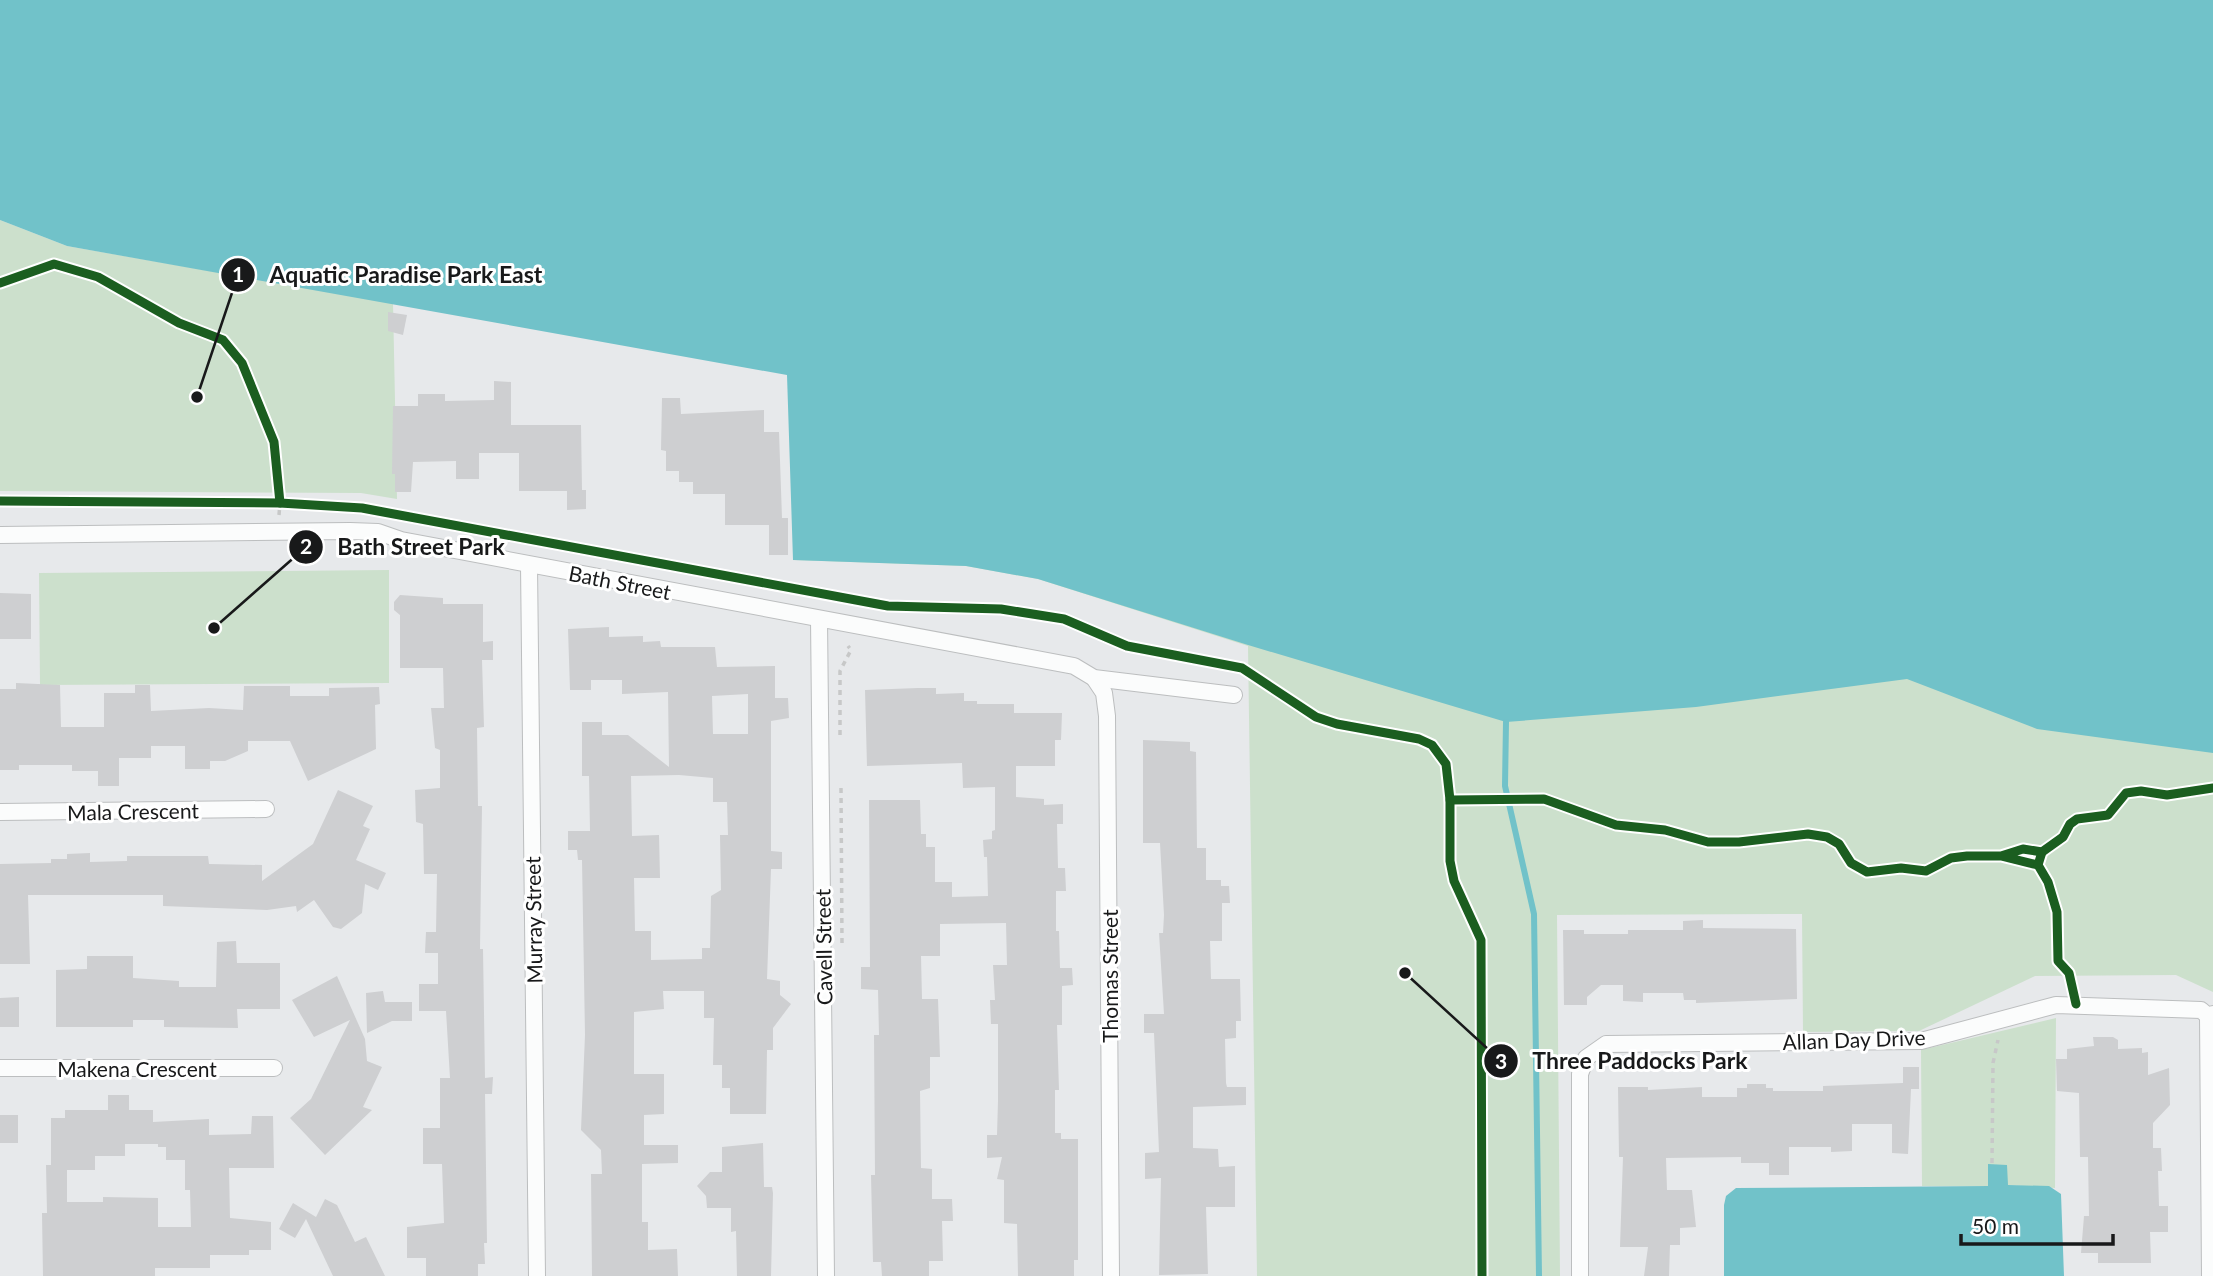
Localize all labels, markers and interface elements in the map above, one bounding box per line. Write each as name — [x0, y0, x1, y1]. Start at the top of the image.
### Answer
callout: Aquatic Paradise Park East — [220, 253, 556, 297]
text: Aquatic Paradise Park East — [269, 260, 543, 288]
text: 1 — [232, 261, 244, 286]
callout: Bath Street Park — [288, 525, 519, 569]
text: Bath Street Park — [337, 532, 505, 560]
text: 2 — [300, 533, 312, 558]
street label: Bath Street — [567, 560, 674, 604]
street label: Mala Crescent — [67, 797, 200, 825]
street label: Murray Street — [519, 856, 547, 984]
street label: Cavell Street — [809, 888, 837, 1005]
street label: Thomas Street — [1097, 909, 1122, 1043]
street label: Allan Day Drive — [1782, 1024, 1926, 1054]
callout: Three Paddocks Park — [1484, 1039, 1762, 1083]
text: Three Paddocks Park — [1532, 1046, 1748, 1074]
text: 3 — [1495, 1048, 1507, 1073]
street label: Makena Crescent — [57, 1056, 217, 1081]
scale bar — [1961, 1202, 2113, 1246]
text: 50 m — [1972, 1213, 2019, 1238]

